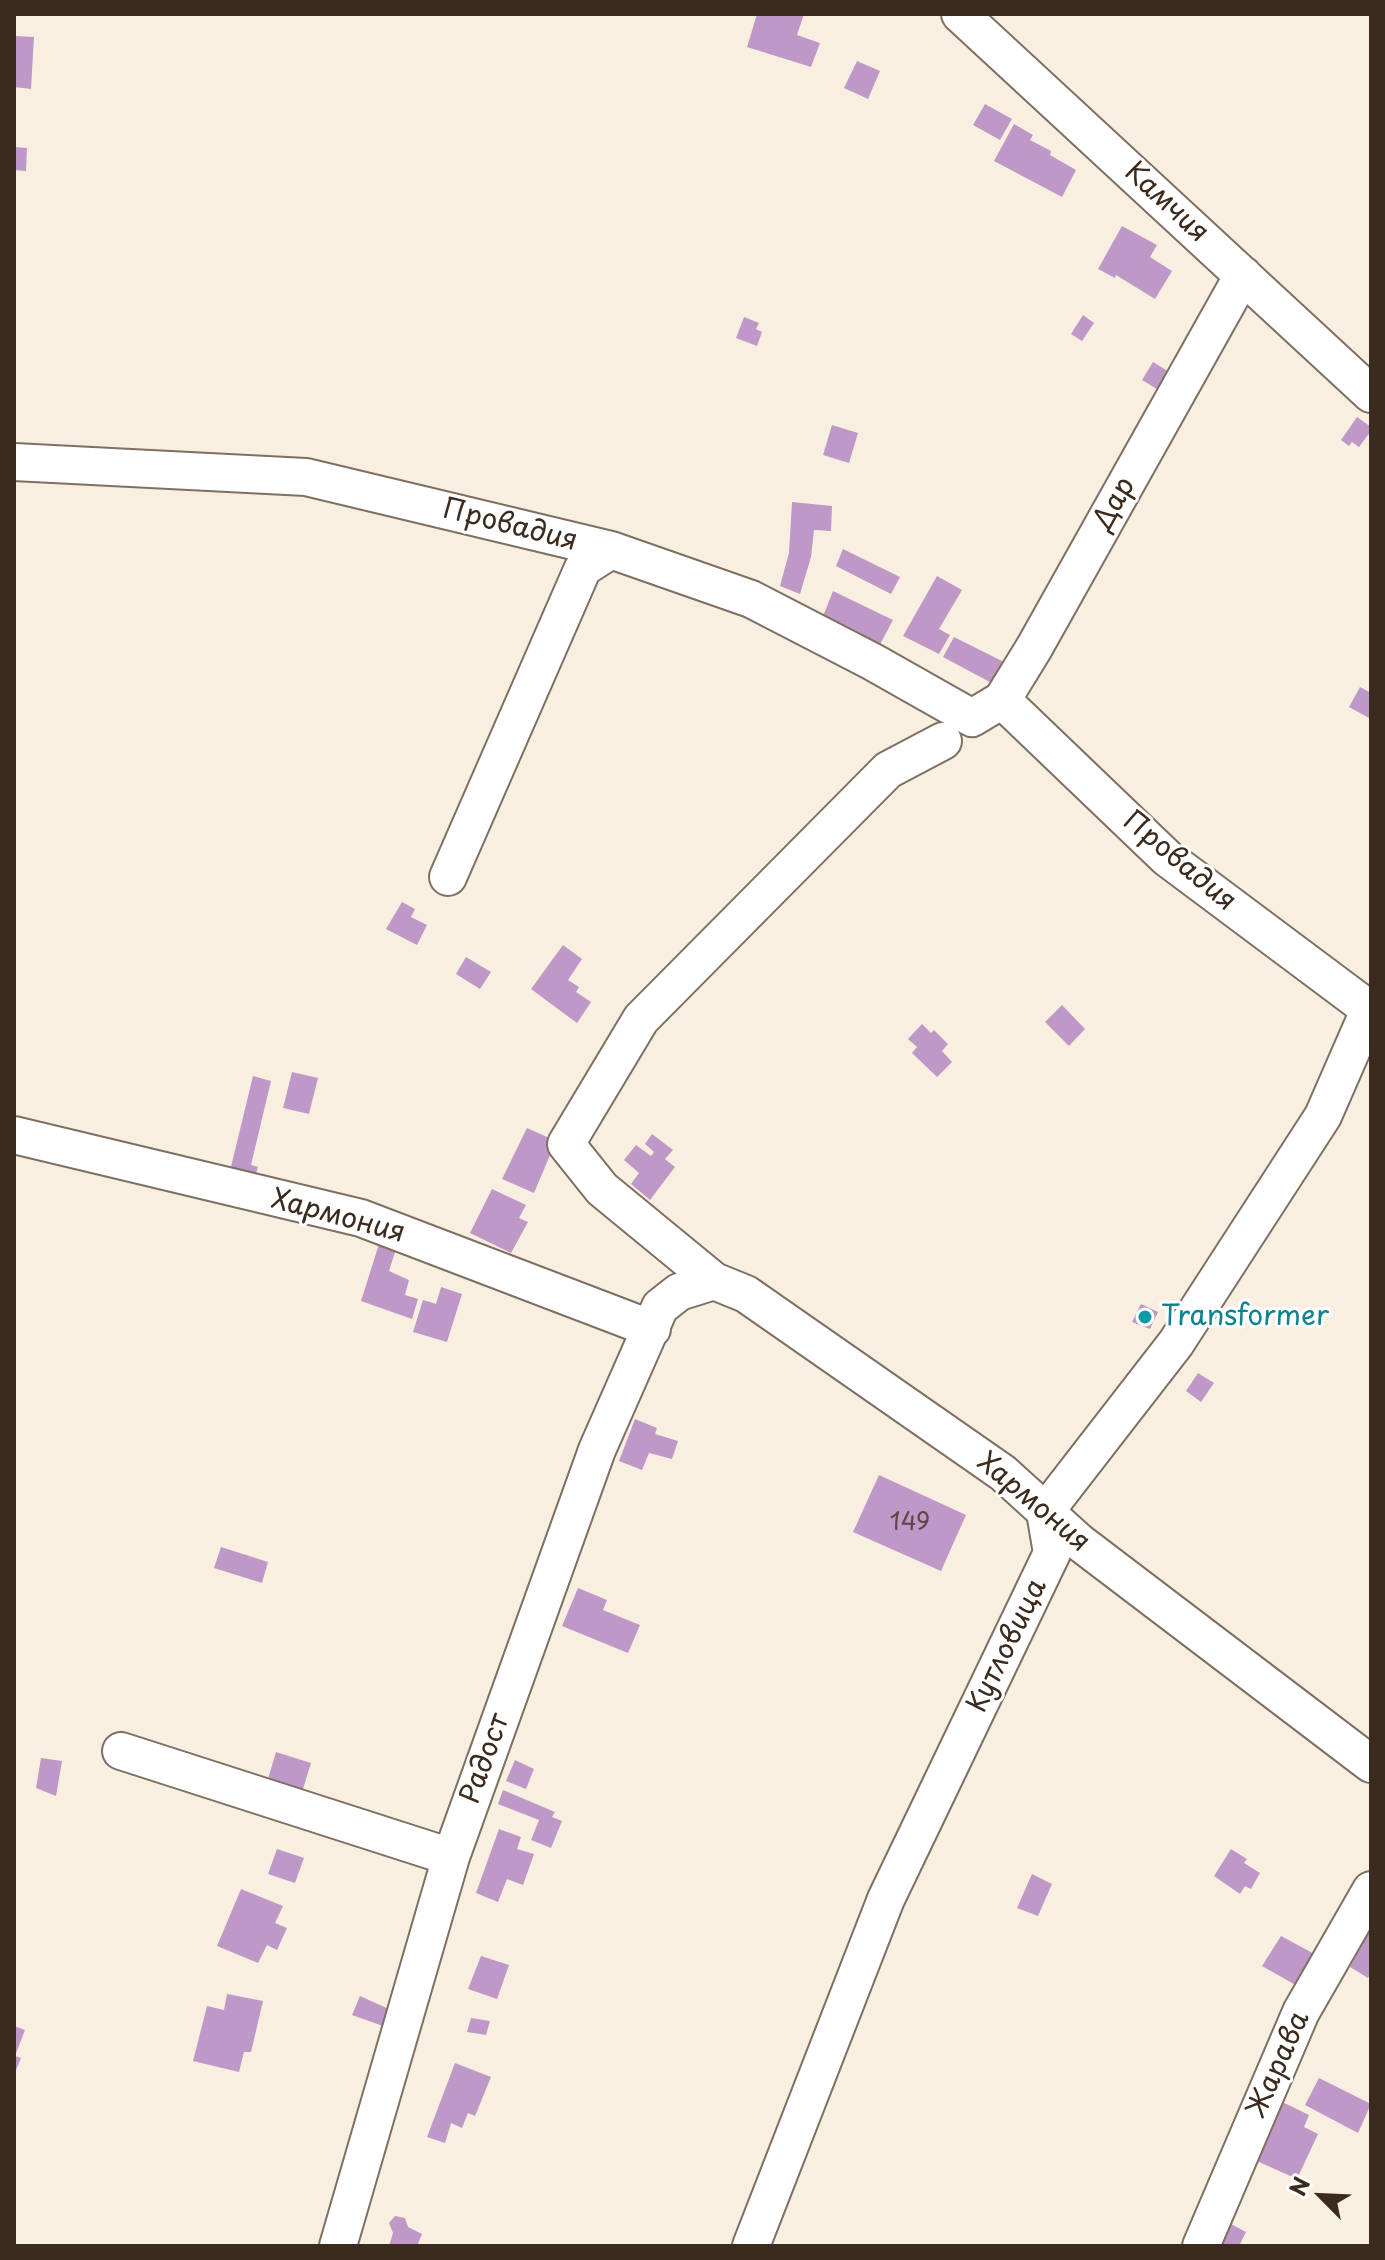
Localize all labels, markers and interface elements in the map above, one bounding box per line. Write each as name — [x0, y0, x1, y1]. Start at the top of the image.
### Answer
street label: Камчия — [1117, 156, 1215, 250]
street label: Дар — [1087, 472, 1143, 536]
street label: Провадия — [439, 493, 581, 559]
street label: Провадия — [1116, 805, 1242, 919]
street label: Хармония — [268, 1183, 408, 1251]
place label: Transformer — [1161, 1300, 1329, 1334]
marker: Transformer — [1136, 1308, 1154, 1326]
street label: Хармония — [970, 1446, 1096, 1560]
house number: 149 — [890, 1509, 930, 1537]
street label: Кутловица — [961, 1574, 1055, 1718]
street label: Радост — [454, 1709, 518, 1809]
street label: Жарава — [1241, 2006, 1317, 2124]
north arrow — [1281, 2156, 1361, 2236]
text: N — [1280, 2171, 1317, 2201]

